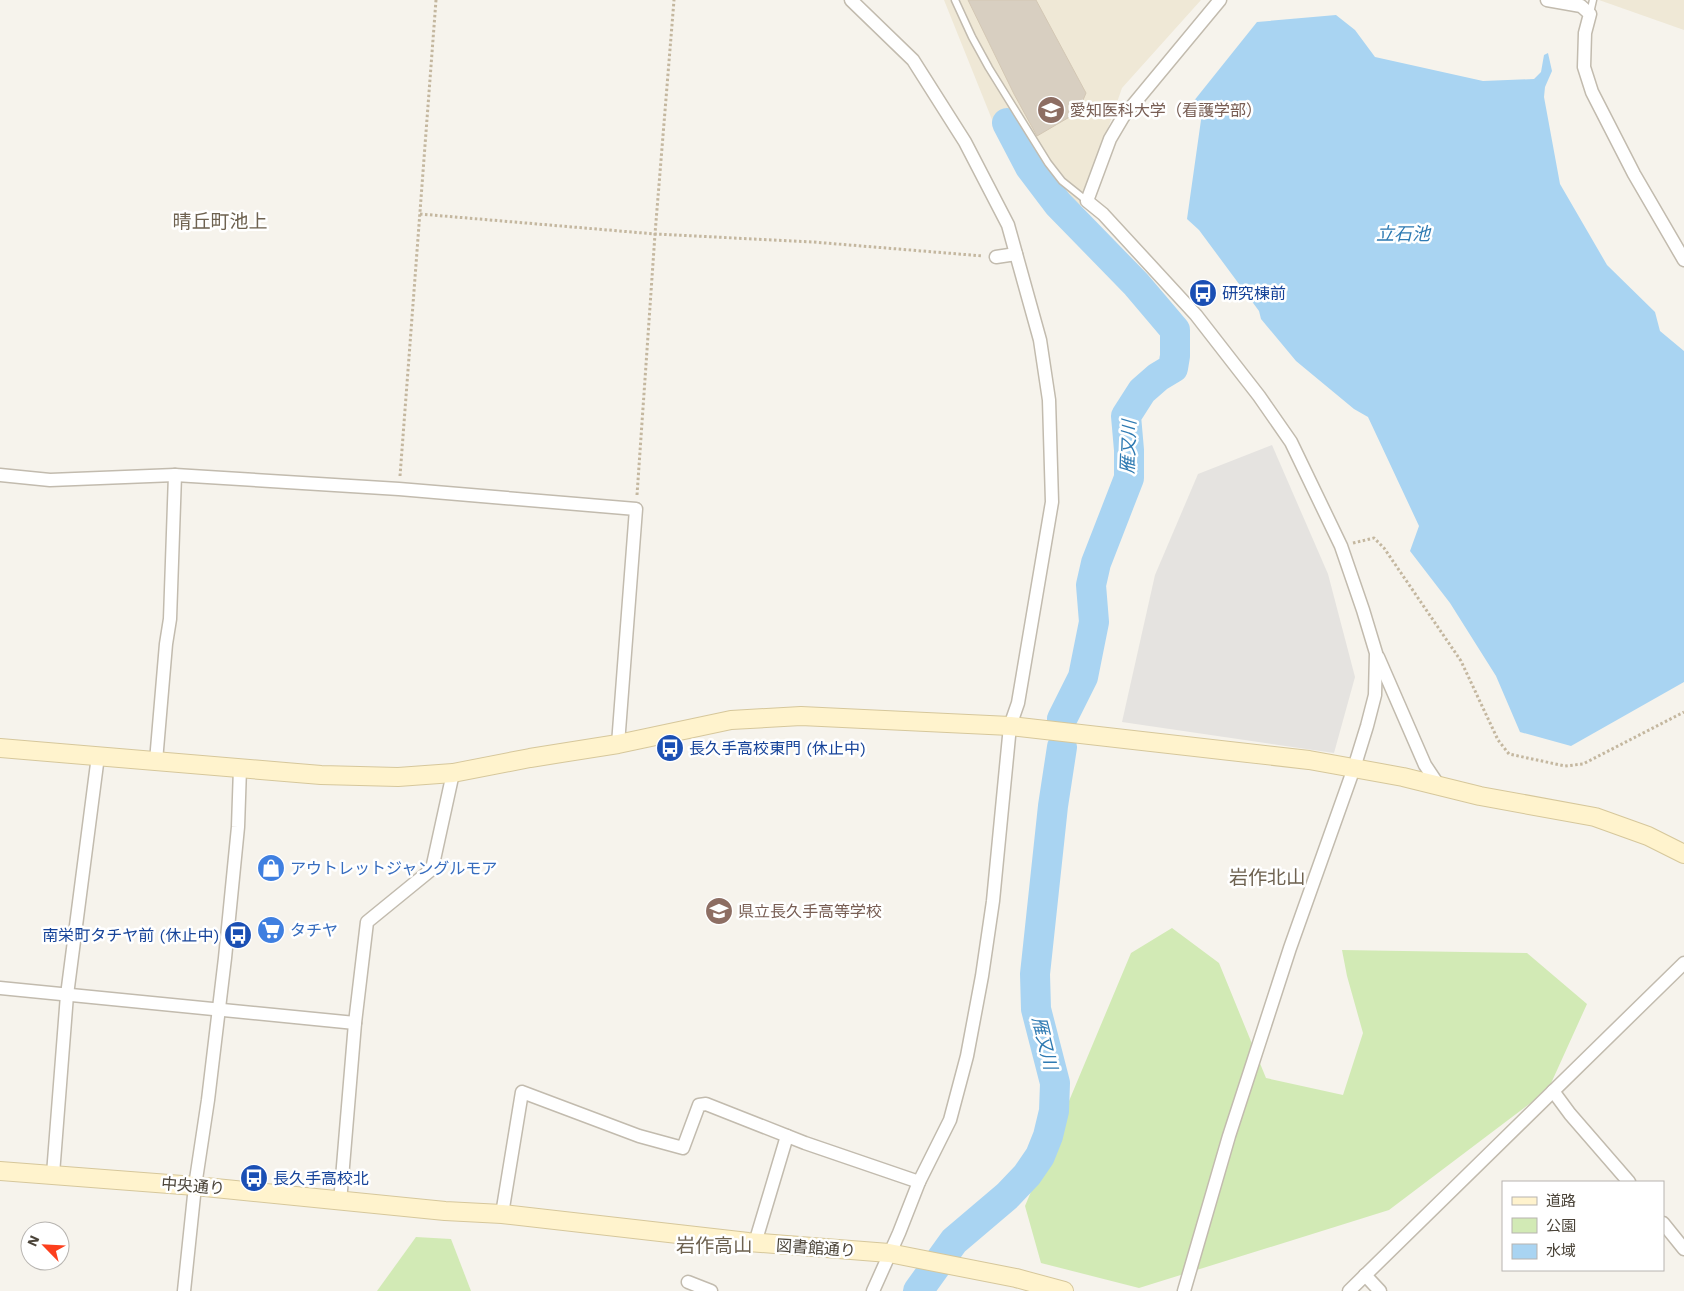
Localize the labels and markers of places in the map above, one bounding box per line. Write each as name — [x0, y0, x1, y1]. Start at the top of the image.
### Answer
school or university icon: 愛知医科大学（看護学部） — [1036, 95, 1066, 125]
place label: 愛知医科大学（看護学部） — [1070, 101, 1262, 120]
bus stop icon: 研究棟前 — [1188, 278, 1218, 308]
place label: 研究棟前 — [1222, 284, 1286, 303]
bus stop icon: 長久手高校東門 (休止中) — [655, 733, 685, 763]
place label: 長久手高校東門 (休止中) — [689, 739, 866, 758]
shop icon: アウトレットジャングルモア — [256, 853, 286, 883]
place label: アウトレットジャングルモア — [290, 859, 497, 878]
school or university icon: 県立長久手高等学校 — [704, 896, 734, 926]
place label: 県立長久手高等学校 — [738, 902, 882, 921]
supermarket icon: タチヤ — [256, 915, 286, 945]
bus stop icon: 南栄町タチヤ前 (休止中) — [223, 920, 253, 950]
place label: タチヤ — [290, 921, 338, 940]
place label: 南栄町タチヤ前 (休止中) — [42, 926, 219, 945]
bus stop icon: 長久手高校北 — [239, 1163, 269, 1193]
place label: 長久手高校北 — [273, 1169, 369, 1188]

